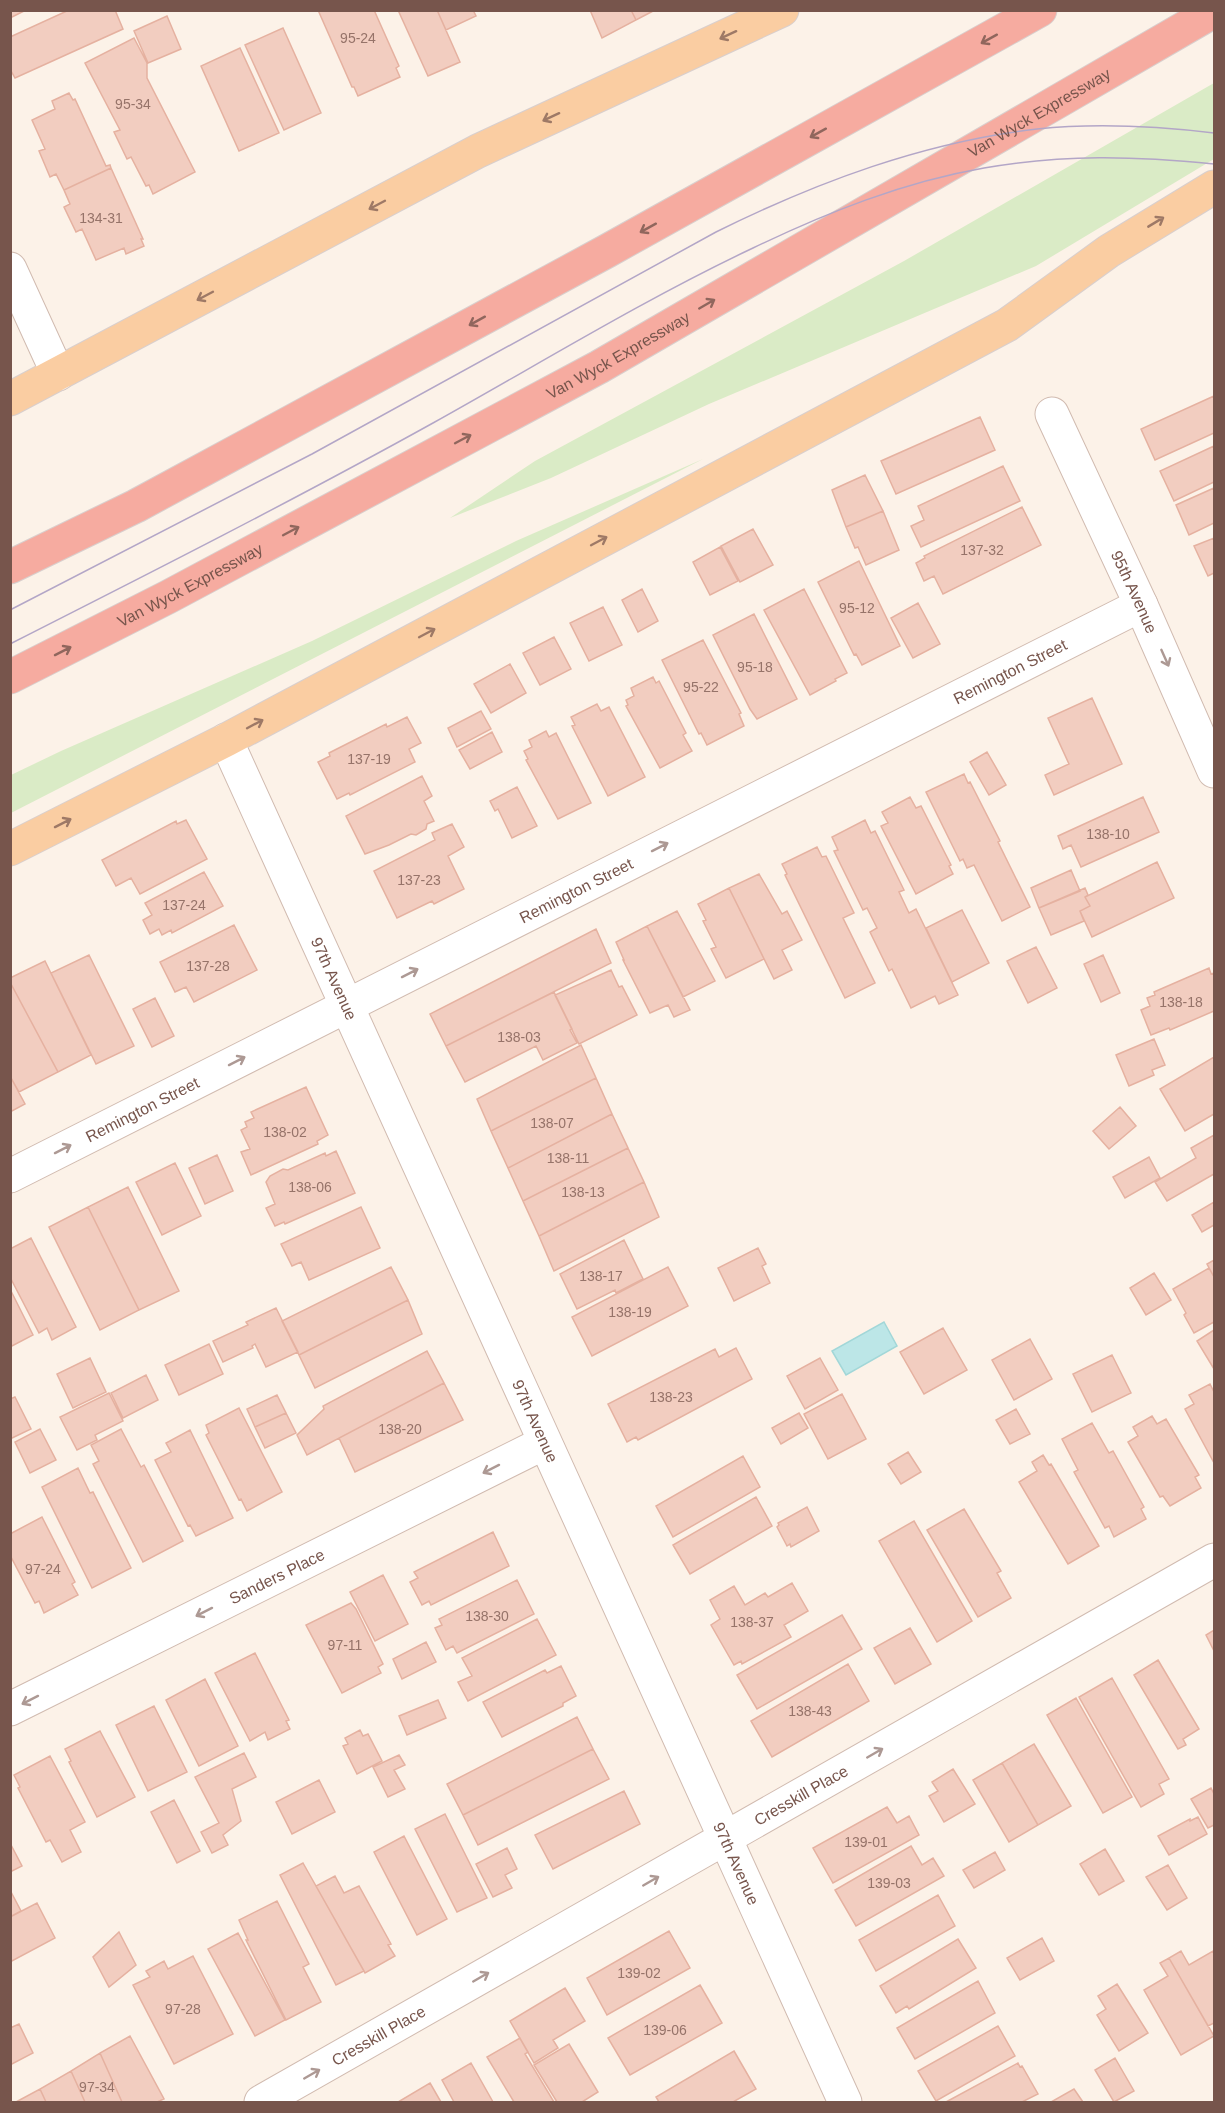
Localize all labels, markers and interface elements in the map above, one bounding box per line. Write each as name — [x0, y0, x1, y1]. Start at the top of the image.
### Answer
house number: 95-24 — [340, 30, 376, 46]
one-way arrow — [720, 30, 738, 41]
one-way arrow — [981, 33, 998, 45]
street label: Van Wyck Expressway — [965, 65, 1113, 161]
house number: 95-34 — [115, 96, 151, 112]
one-way arrow — [543, 112, 561, 123]
one-way arrow — [810, 128, 827, 140]
one-way arrow — [369, 199, 387, 211]
house number: 134-31 — [79, 210, 123, 226]
one-way arrow — [1147, 216, 1164, 228]
one-way arrow — [640, 222, 657, 234]
one-way arrow — [197, 290, 214, 302]
one-way arrow — [698, 298, 715, 310]
street label: Van Wyck Expressway — [544, 308, 693, 402]
one-way arrow — [469, 315, 486, 327]
one-way arrow — [454, 433, 471, 445]
one-way arrow — [282, 525, 299, 537]
one-way arrow — [590, 535, 608, 546]
street label: Van Wyck Expressway — [115, 540, 265, 630]
house number: 137-32 — [960, 542, 1004, 558]
street label: 95th Avenue — [1108, 548, 1160, 636]
house number: 95-12 — [839, 600, 875, 616]
one-way arrow — [418, 627, 435, 639]
street label: Remington Street — [951, 636, 1070, 707]
one-way arrow — [53, 644, 71, 656]
one-way arrow — [1160, 649, 1171, 667]
house number: 95-18 — [737, 659, 773, 675]
house number: 95-22 — [683, 679, 719, 695]
one-way arrow — [246, 718, 264, 730]
house number: 137-19 — [347, 751, 391, 767]
one-way arrow — [53, 817, 71, 828]
house number: 138-10 — [1086, 826, 1130, 842]
one-way arrow — [650, 841, 668, 853]
street label: Remington Street — [517, 855, 636, 926]
house number: 137-23 — [397, 872, 441, 888]
house number: 137-24 — [162, 897, 206, 913]
street label: 97th Avenue — [308, 935, 360, 1023]
house number: 137-28 — [186, 958, 230, 974]
one-way arrow — [401, 966, 419, 978]
house number: 138-18 — [1159, 994, 1203, 1010]
house number: 138-03 — [497, 1029, 541, 1045]
one-way arrow — [227, 1055, 245, 1066]
street label: Remington Street — [83, 1074, 202, 1145]
house number: 138-07 — [530, 1115, 574, 1131]
house number: 138-02 — [263, 1124, 307, 1140]
one-way arrow — [53, 1143, 71, 1154]
house number: 138-11 — [547, 1150, 589, 1166]
house number: 138-06 — [288, 1179, 332, 1195]
house number: 138-13 — [561, 1184, 605, 1200]
house number: 138-17 — [579, 1268, 623, 1284]
house number: 138-19 — [608, 1304, 652, 1320]
street label: 97th Avenue — [509, 1377, 561, 1465]
house number: 138-23 — [649, 1389, 693, 1405]
house number: 138-20 — [378, 1421, 422, 1437]
one-way arrow — [483, 1463, 501, 1475]
street label: Sanders Place — [227, 1546, 327, 1607]
house number: 97-24 — [25, 1561, 61, 1577]
one-way arrow — [196, 1607, 214, 1619]
house number: 138-30 — [465, 1608, 509, 1624]
house number: 138-37 — [730, 1614, 774, 1630]
house number: 97-11 — [328, 1637, 363, 1653]
one-way arrow — [21, 1694, 39, 1706]
house number: 138-43 — [788, 1703, 832, 1719]
one-way arrow — [866, 1747, 883, 1759]
street label: Cresskill Place — [751, 1762, 851, 1829]
street label: 97th Avenue — [710, 1820, 762, 1908]
house number: 139-01 — [844, 1834, 888, 1850]
one-way arrow — [642, 1875, 659, 1887]
house number: 139-03 — [867, 1875, 911, 1891]
house number: 139-02 — [617, 1965, 661, 1981]
one-way arrow — [472, 1971, 489, 1983]
house number: 97-28 — [165, 2001, 201, 2017]
street label: Cresskill Place — [329, 2002, 429, 2069]
house number: 139-06 — [643, 2022, 687, 2038]
one-way arrow — [303, 2067, 320, 2079]
house number: 97-34 — [79, 2079, 115, 2095]

